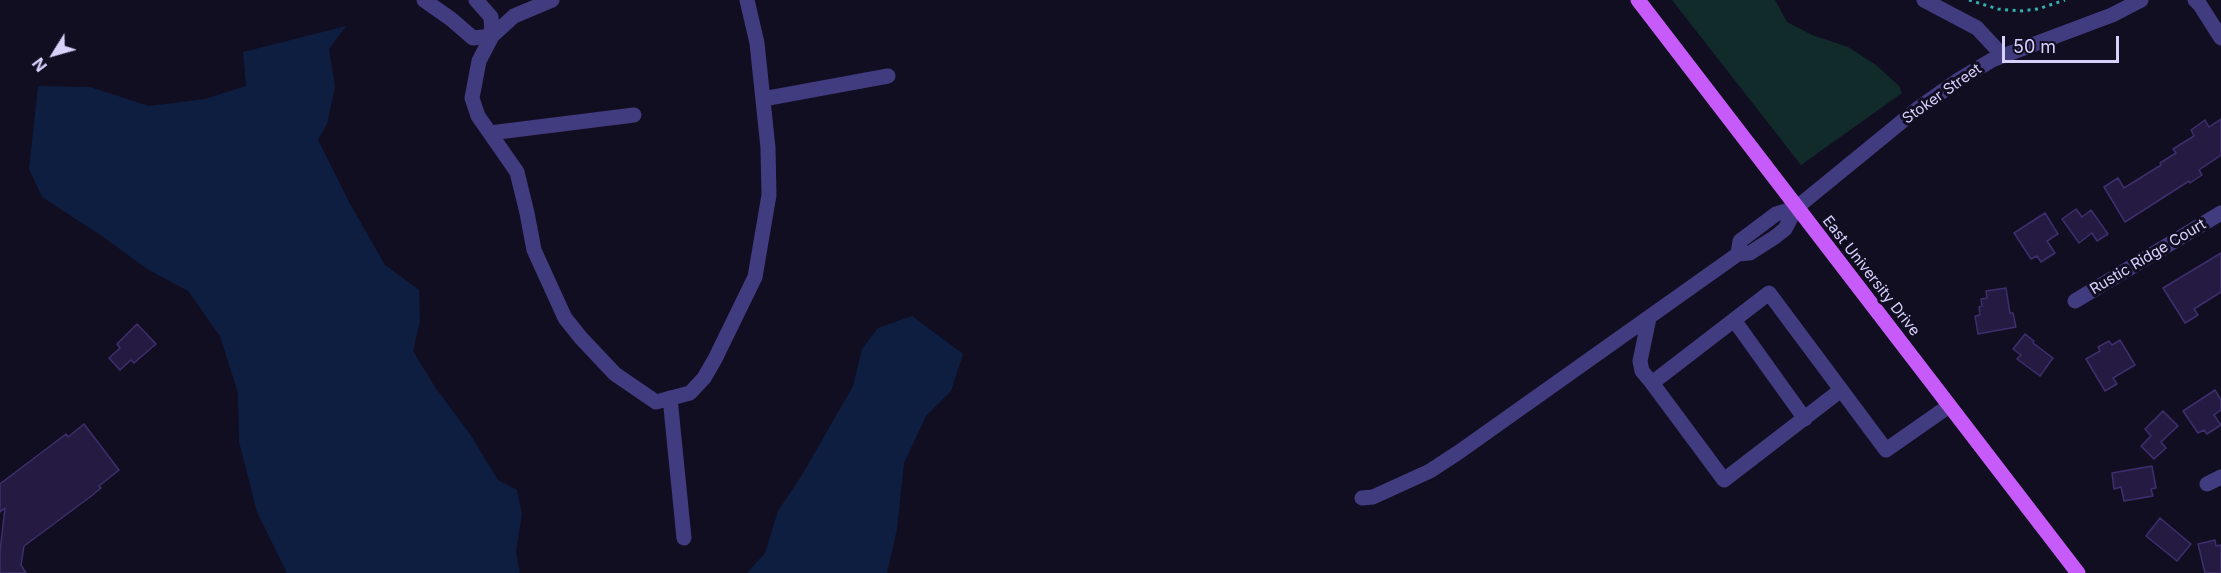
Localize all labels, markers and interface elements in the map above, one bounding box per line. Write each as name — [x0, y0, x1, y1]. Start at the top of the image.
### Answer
north arrow — [24, 24, 84, 84]
scale bar — [2005, 24, 2122, 62]
text: 50 m — [2013, 36, 2056, 57]
text: N — [28, 54, 51, 76]
street label: Stoker Street — [1899, 60, 1985, 128]
street label: East University Drive — [1819, 212, 1923, 340]
street label: Rustic Ridge Court — [2087, 215, 2209, 299]

